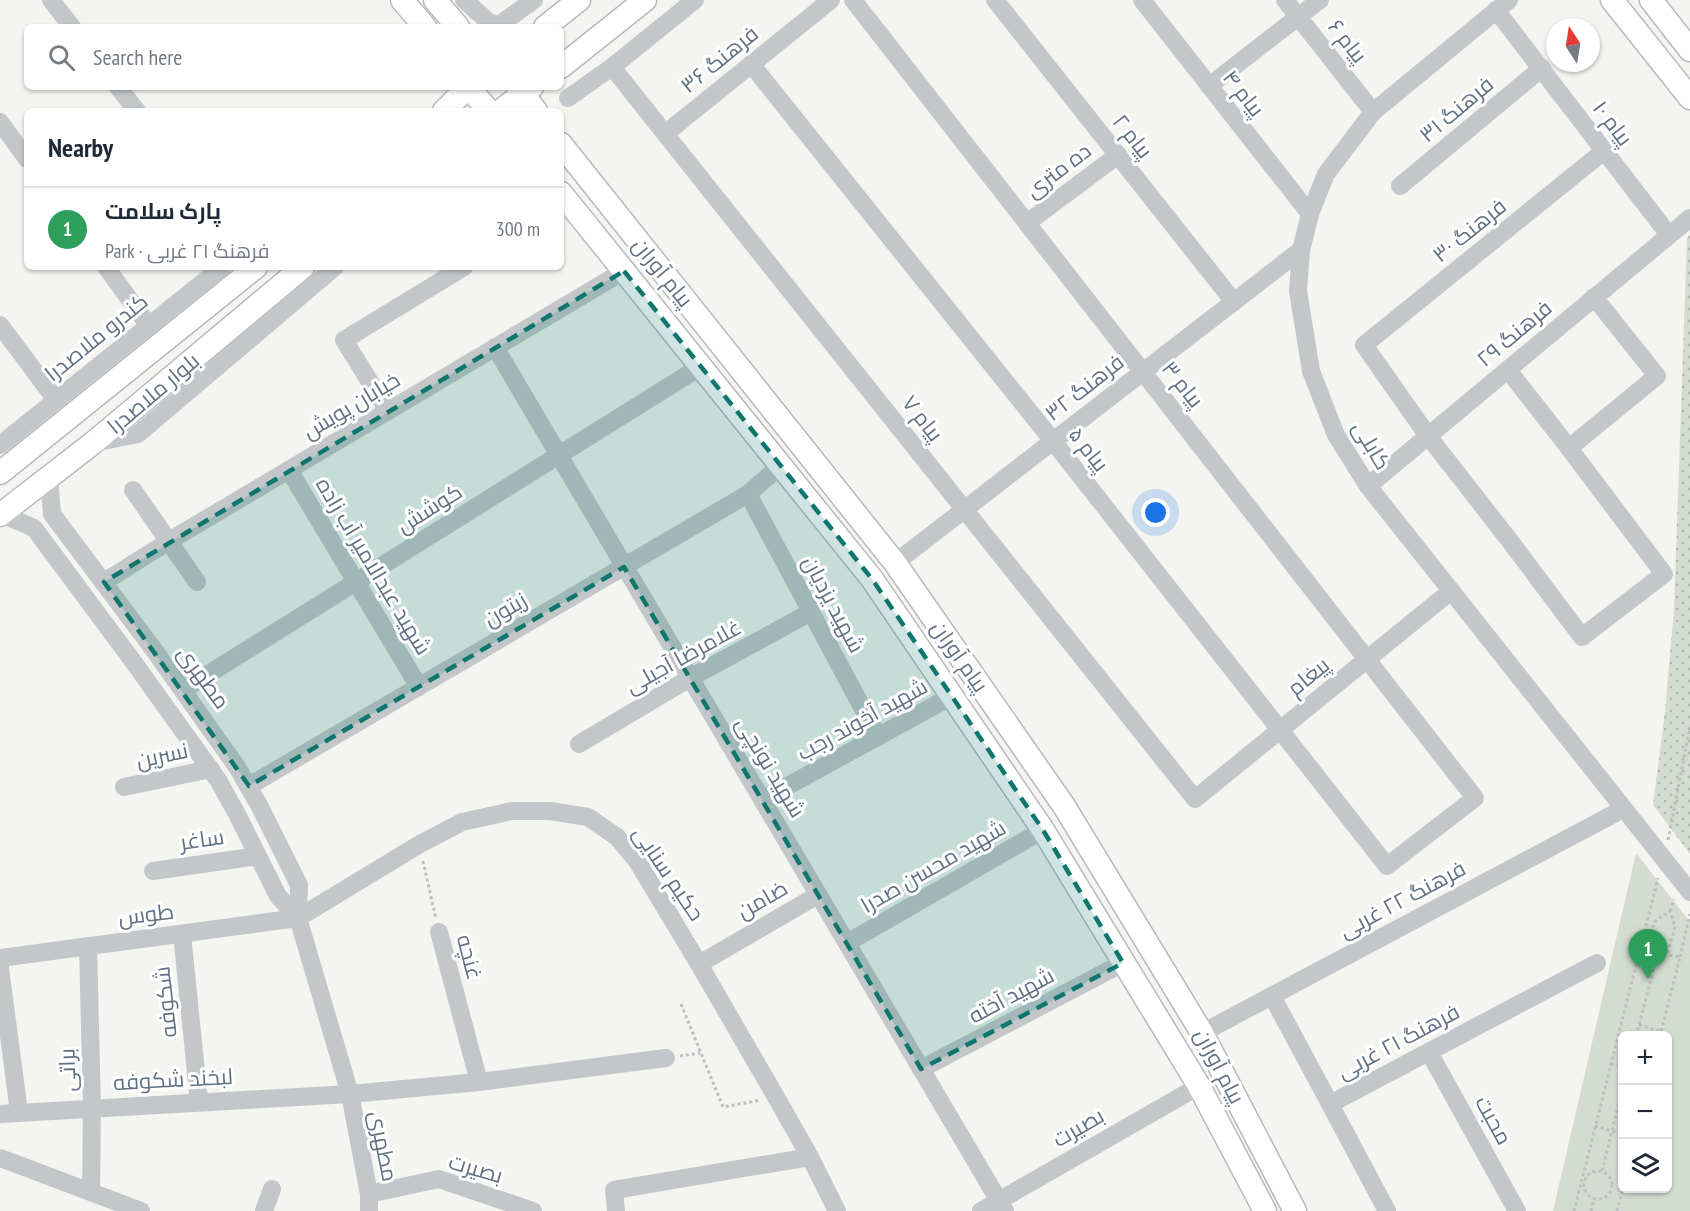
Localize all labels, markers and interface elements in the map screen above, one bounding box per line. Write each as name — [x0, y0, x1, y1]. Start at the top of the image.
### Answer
street label: پیام ۶ — [1321, 14, 1374, 70]
north arrow — [1546, 18, 1600, 72]
street label: فرهنگ ۳۶ — [674, 19, 764, 99]
search box — [24, 24, 564, 90]
icon: search — [45, 41, 78, 74]
text: Search here — [93, 43, 182, 71]
street label: پیام ۴ — [1215, 64, 1271, 123]
street label: فرهنگ ۳۱ — [1413, 70, 1499, 148]
street label: پیام ۱۰ — [1585, 95, 1639, 153]
street label: پیام ۲ — [1105, 108, 1159, 165]
text: Nearby — [48, 131, 113, 164]
street label: ده متری — [1020, 136, 1096, 204]
street label: فرهنگ ۳۰ — [1426, 192, 1512, 268]
text: پارک سلامت — [105, 197, 221, 225]
text: 1 — [63, 216, 72, 242]
text: 300 m — [496, 216, 540, 242]
street label: پیام آوران — [625, 232, 700, 314]
text: Park · فرهنگ ۲۱ غربی — [105, 238, 269, 264]
street label: کندرو ملاصدرا — [39, 287, 153, 387]
street label: فرهنگ ۲۹ — [1471, 293, 1557, 373]
street label: بلوار ملاصدرا — [101, 346, 205, 440]
street label: فرهنگ ۳۲ — [1039, 347, 1129, 427]
street label: پیام ۳ — [1154, 355, 1210, 414]
street label: خیابان پویش — [297, 365, 405, 446]
street label: پیام ۷ — [895, 389, 950, 448]
street label: کابلی — [1347, 415, 1397, 475]
street label: پیام ۵ — [1061, 421, 1115, 478]
street label: شهید عبدالامیر آب زاده — [310, 472, 438, 660]
street label: کوشش — [391, 477, 467, 539]
your location — [1141, 498, 1170, 527]
street label: شهید یزدیان — [797, 551, 871, 657]
street label: زیتون — [478, 586, 532, 632]
street label: غلامرضا آجیلی — [620, 613, 746, 699]
street label: پیام آوران — [924, 615, 995, 699]
street label: مطهری — [172, 640, 236, 714]
street label: پیغام — [1281, 650, 1336, 703]
street label: شهید آخوند رجب — [792, 672, 932, 766]
street label: شهید نونچی — [729, 711, 812, 823]
street label: نسرین — [134, 736, 190, 774]
street label: شهید محسن صدرا — [855, 813, 1011, 919]
street label: حکیم سنایی — [625, 820, 711, 927]
street label: ساغر — [176, 822, 226, 856]
street label: فرهنگ ۲۲ غربی — [1334, 854, 1470, 944]
street label: ضامن — [732, 873, 792, 925]
street label: طوس — [117, 897, 175, 931]
pin: 1 — [1628, 930, 1668, 979]
street label: غنچه — [450, 931, 489, 983]
street label: شهید آخته — [963, 961, 1059, 1029]
street label: شکوفه — [147, 965, 183, 1039]
street label: فرهنگ ۲۱ غربی — [1332, 997, 1464, 1085]
street label: پیام آوران — [1187, 1023, 1252, 1110]
map controls — [1618, 1031, 1672, 1193]
button: + — [1618, 1031, 1672, 1085]
street label: براتی — [52, 1048, 82, 1092]
street label: لبخند شکوفه — [112, 1062, 234, 1096]
button: − — [1618, 1085, 1672, 1139]
street label: محبت — [1469, 1091, 1519, 1149]
street label: بصیرت — [1047, 1101, 1109, 1153]
street label: مطهری — [363, 1108, 405, 1184]
button: layers — [1618, 1139, 1672, 1193]
street label: بصیرت — [446, 1147, 506, 1189]

